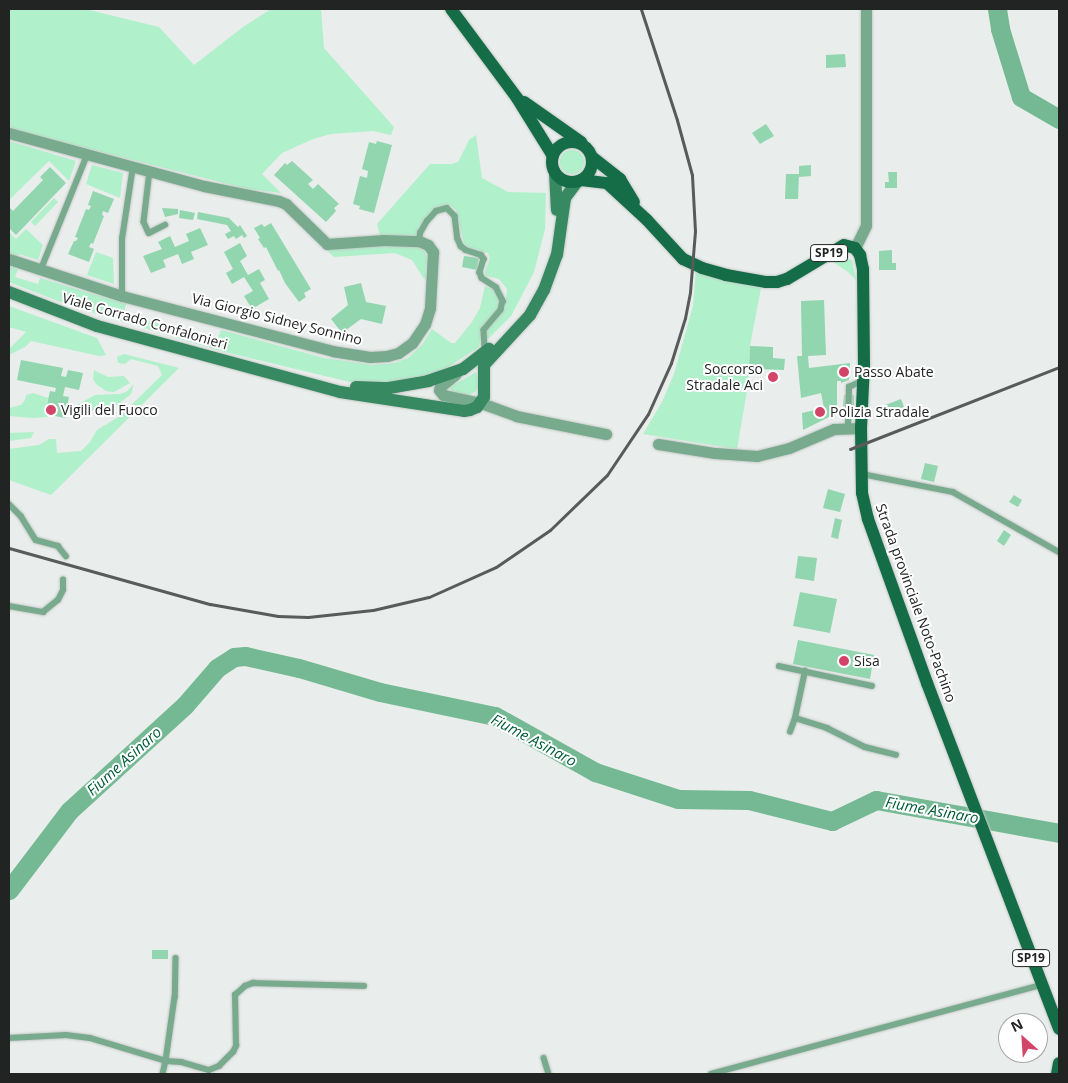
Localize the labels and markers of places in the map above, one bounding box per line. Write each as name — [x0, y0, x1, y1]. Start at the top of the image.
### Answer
place label: Soccorso Stradale Aci — [686, 361, 763, 394]
place label: Passo Abate — [854, 364, 934, 380]
marker: Passo Abate — [838, 366, 850, 378]
marker: Soccorso Stradale Aci — [767, 371, 779, 383]
place label: Vigili del Fuoco — [61, 402, 158, 418]
marker: Vigili del Fuoco — [45, 404, 57, 416]
place label: Polizia Stradale — [830, 404, 929, 420]
marker: Polizia Stradale — [814, 406, 826, 418]
place label: Sisa — [854, 653, 880, 669]
marker: Sisa — [838, 655, 850, 667]

